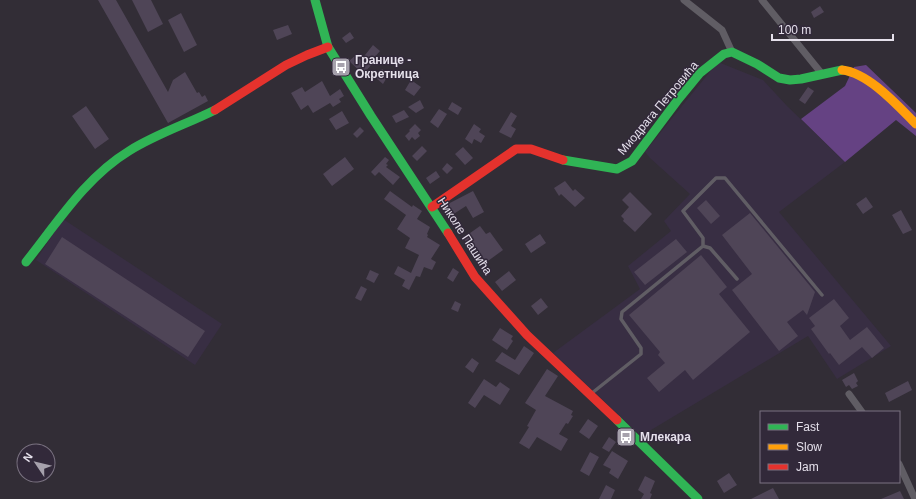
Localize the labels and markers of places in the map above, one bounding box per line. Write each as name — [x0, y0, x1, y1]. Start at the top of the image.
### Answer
place label: Границе - Окретница — [355, 53, 419, 81]
bus stop icon: Границе - Окретница — [330, 56, 352, 78]
bus stop icon: Млекара — [615, 426, 637, 448]
place label: Млекара — [640, 430, 691, 444]

